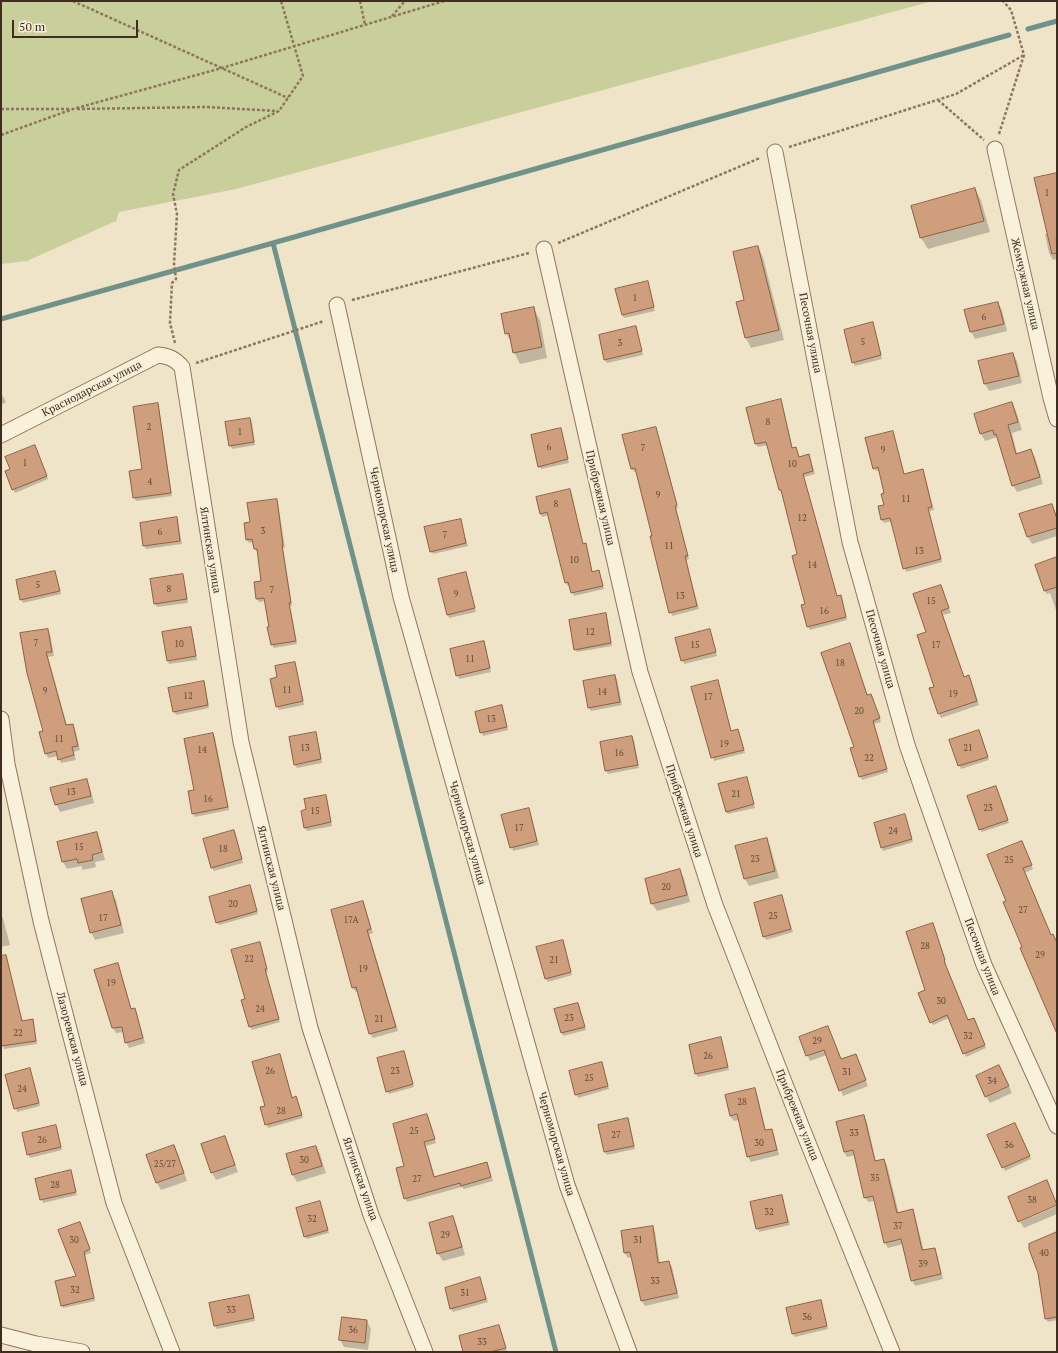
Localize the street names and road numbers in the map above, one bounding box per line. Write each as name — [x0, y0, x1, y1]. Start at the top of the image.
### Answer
street label: Жемчужная улица — [1008, 237, 1042, 331]
street label: Песочная улица — [796, 292, 824, 374]
street label: Краснодарская улица — [40, 358, 144, 420]
street label: Прибрежная улица — [583, 449, 617, 547]
street label: Черноморская улица — [366, 466, 402, 574]
street label: Ялтинская улица — [197, 506, 223, 594]
street label: Песочная улица — [862, 608, 898, 690]
street label: Прибрежная улица — [663, 763, 705, 859]
street label: Черноморская улица — [446, 780, 488, 886]
street label: Ялтинская улица — [254, 824, 288, 912]
street label: Песочная улица — [961, 917, 1003, 997]
street label: Лазоревская улица — [53, 990, 91, 1088]
street label: Прибрежная улица — [773, 1067, 821, 1163]
street label: Черноморская улица — [535, 1091, 577, 1197]
street label: Ялтинская улица — [340, 1136, 380, 1222]

